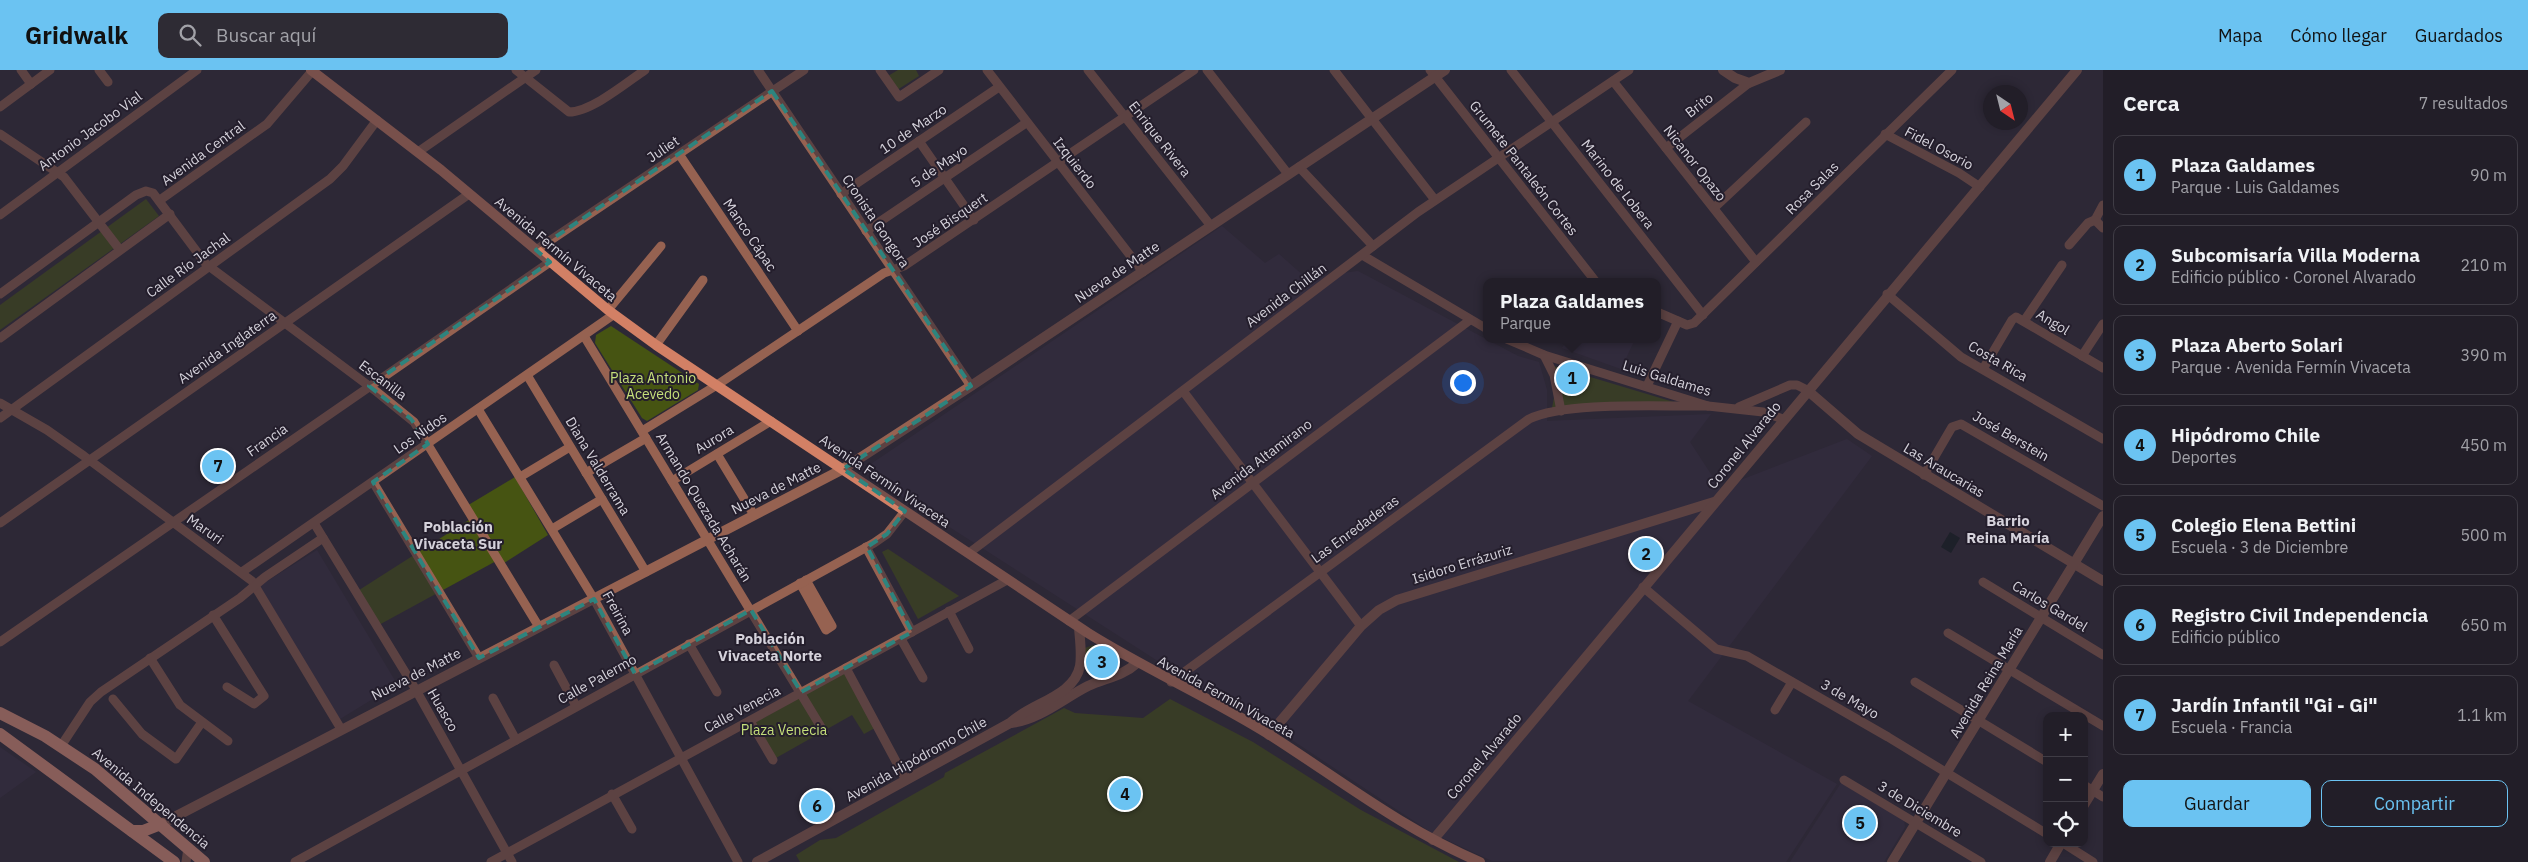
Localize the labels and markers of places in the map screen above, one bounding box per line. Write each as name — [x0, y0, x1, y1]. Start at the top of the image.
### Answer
pin: 1 — [1556, 359, 1588, 397]
pin: 7 — [202, 447, 234, 485]
pin: 2 — [1630, 535, 1662, 573]
pin: 3 — [1086, 643, 1118, 681]
pin: 4 — [1109, 775, 1141, 813]
pin: 6 — [801, 787, 833, 825]
pin: 5 — [1844, 804, 1876, 842]

